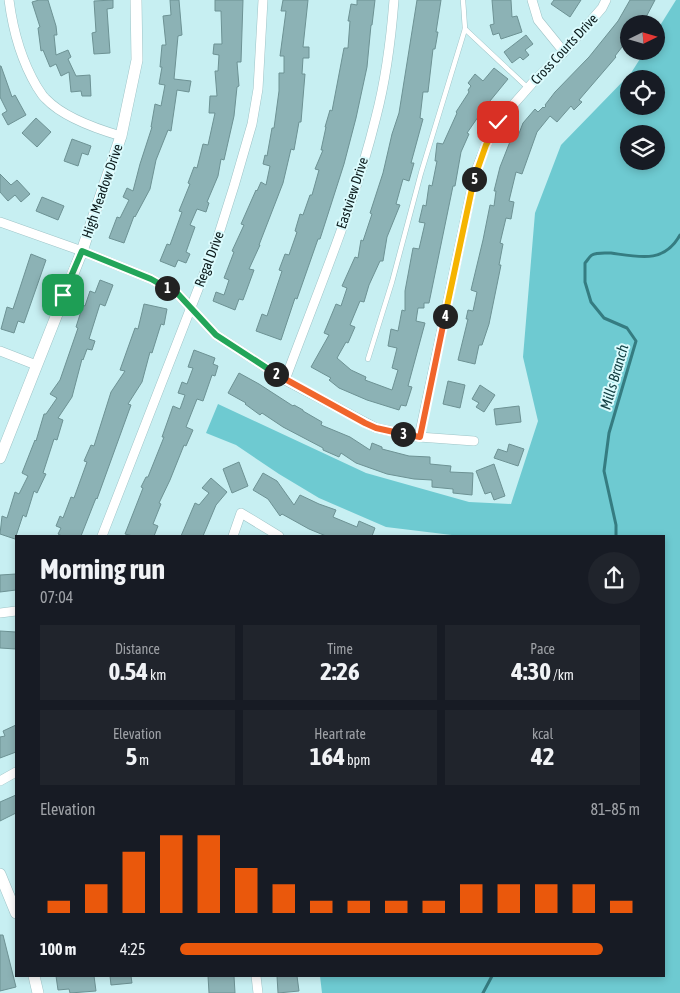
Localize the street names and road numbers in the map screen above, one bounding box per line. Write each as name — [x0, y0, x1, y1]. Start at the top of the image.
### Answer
street label: Cross Courts Drive — [527, 10, 601, 88]
street label: High Meadow Drive — [78, 142, 126, 240]
street label: Eastview Drive — [333, 155, 371, 231]
street label: Regal Drive — [191, 229, 227, 289]

